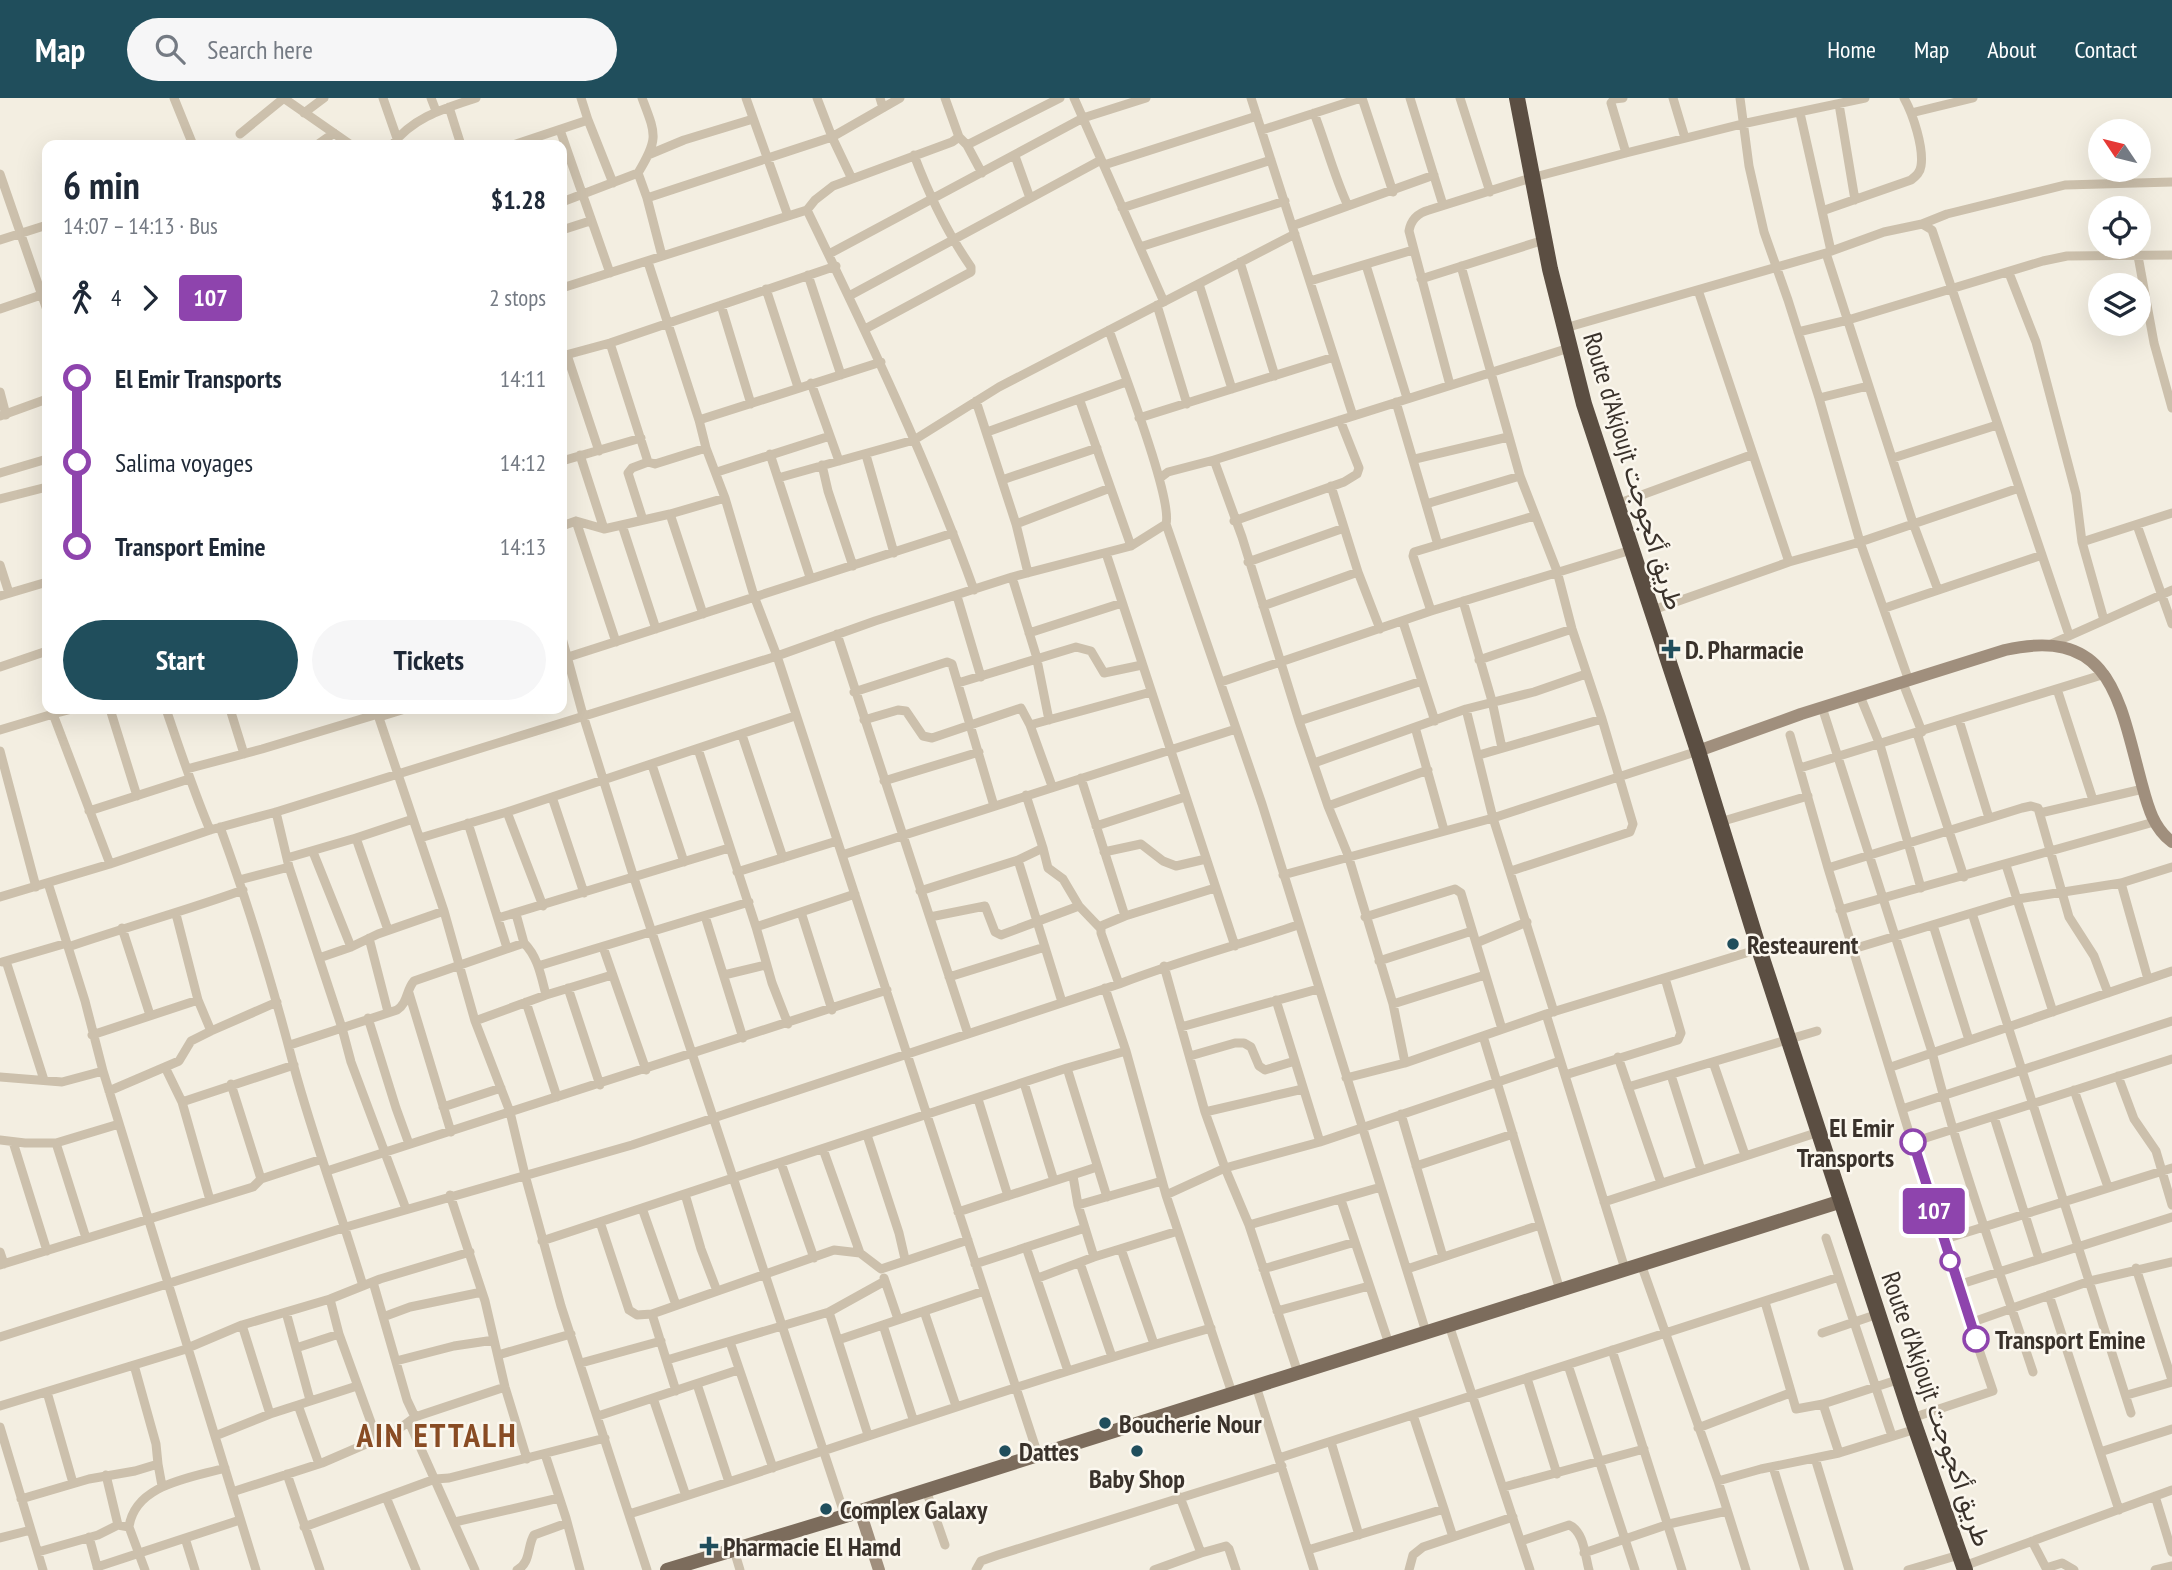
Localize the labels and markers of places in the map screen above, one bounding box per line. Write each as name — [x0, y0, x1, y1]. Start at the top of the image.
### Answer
place label: D. Pharmacie — [1685, 633, 1804, 666]
marker: D. Pharmacie — [1663, 641, 1679, 657]
place label: Resteaurent — [1747, 928, 1859, 961]
marker: Resteaurent — [1725, 936, 1741, 952]
place label: El Emir Transports — [1797, 1111, 1894, 1174]
marker: El Emir Transports — [1900, 1129, 1926, 1155]
unlabelled marker — [1940, 1251, 1960, 1271]
place label: Transport Emine — [1995, 1323, 2146, 1356]
marker: Transport Emine — [1963, 1326, 1989, 1352]
place label: Boucherie Nour — [1119, 1407, 1262, 1440]
marker: Boucherie Nour — [1097, 1415, 1113, 1431]
place label: Dattes — [1019, 1435, 1079, 1468]
marker: Dattes — [997, 1443, 1013, 1459]
marker: Baby Shop — [1129, 1443, 1145, 1459]
place label: Baby Shop — [1089, 1462, 1185, 1495]
place label: Complex Galaxy — [840, 1493, 988, 1526]
marker: Complex Galaxy — [818, 1501, 834, 1517]
place label: Pharmacie El Hamd — [723, 1530, 901, 1563]
marker: Pharmacie El Hamd — [701, 1538, 717, 1554]

